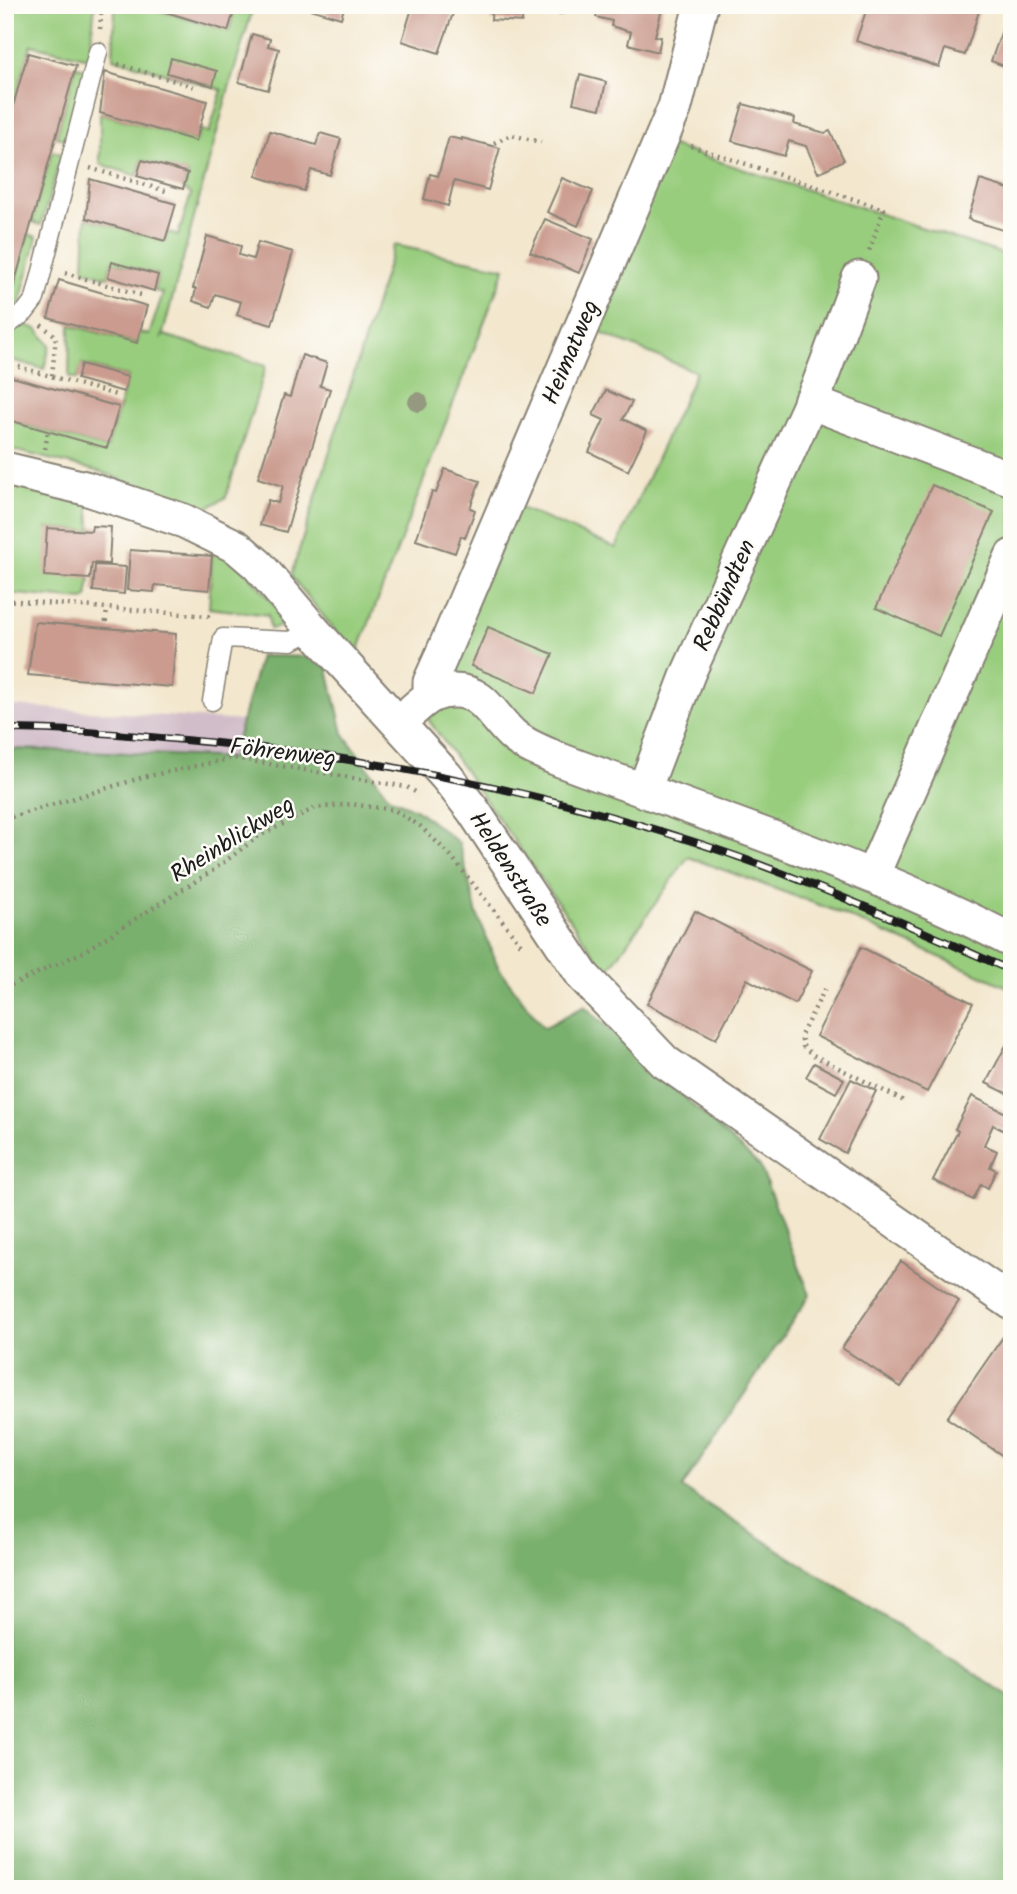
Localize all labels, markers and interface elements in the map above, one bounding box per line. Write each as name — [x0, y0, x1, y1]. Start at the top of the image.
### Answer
street label: Heimatweg — [532, 294, 611, 411]
street label: Rebbündten — [683, 533, 767, 658]
street label: Föhrenweg — [228, 728, 338, 779]
street label: Rheinblickweg — [163, 786, 303, 894]
street label: Heldenstraße — [457, 804, 562, 936]

